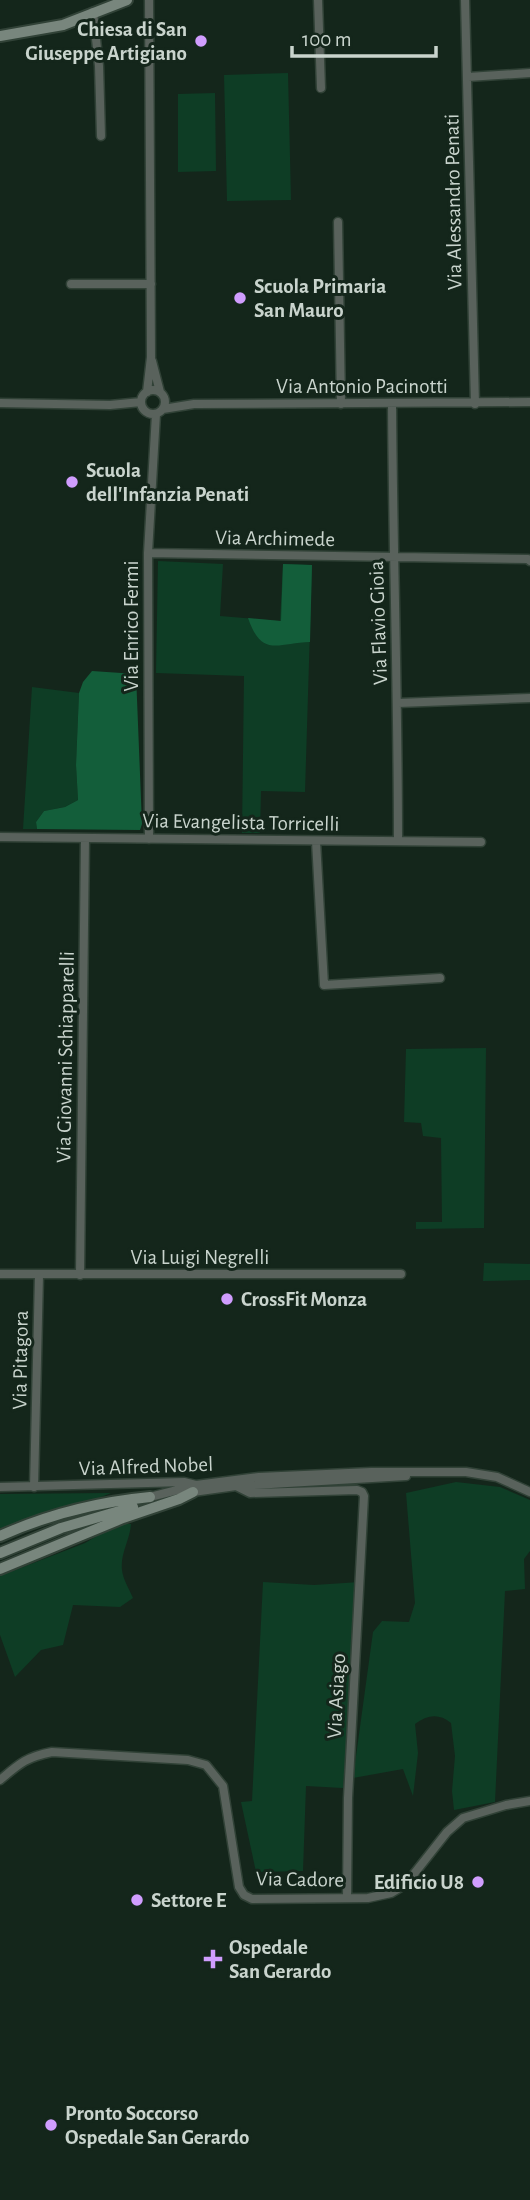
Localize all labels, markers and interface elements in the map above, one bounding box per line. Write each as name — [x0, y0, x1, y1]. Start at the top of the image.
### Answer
scale bar — [292, 14, 435, 58]
place label: Chiesa di San Giuseppe Artigiano — [25, 19, 187, 64]
text: 100 m — [302, 29, 352, 50]
marker: Chiesa di San Giuseppe Artigiano — [193, 33, 209, 49]
street label: Via Alessandro Penati — [441, 114, 466, 290]
place label: Scuola Primaria San Mauro — [254, 276, 386, 321]
marker: Scuola Primaria San Mauro — [232, 290, 248, 306]
street label: Via Antonio Pacinotti — [276, 376, 448, 397]
place label: Scuola dell'Infanzia Penati — [86, 460, 249, 505]
marker: Scuola dell'Infanzia Penati — [64, 474, 80, 490]
street label: Via Archimede — [215, 527, 335, 550]
street label: Via Enrico Fermi — [121, 560, 142, 692]
street label: Via Flavio Gioia — [366, 560, 391, 685]
street label: Via Evangelista Torricelli — [142, 810, 340, 835]
street label: Via Giovanni Schiapparelli — [53, 951, 78, 1163]
street label: Via Luigi Negrelli — [131, 1247, 269, 1268]
place label: CrossFit Monza — [241, 1289, 367, 1310]
marker: CrossFit Monza — [219, 1291, 235, 1307]
street label: Via Pitagora — [9, 1310, 32, 1410]
street label: Via Alfred Nobel — [78, 1454, 214, 1479]
street label: Via Asiago — [324, 1653, 349, 1739]
street label: Via Cadore — [256, 1868, 344, 1891]
place label: Edificio U8 — [374, 1872, 464, 1893]
marker: Edificio U8 — [470, 1874, 486, 1890]
place label: Settore E — [151, 1890, 227, 1911]
marker: Settore E — [129, 1892, 145, 1908]
place label: Ospedale San Gerardo — [229, 1937, 331, 1982]
marker: Ospedale San Gerardo — [203, 1949, 223, 1969]
place label: Pronto Soccorso Ospedale San Gerardo — [65, 2103, 249, 2148]
marker: Pronto Soccorso Ospedale San Gerardo — [43, 2117, 59, 2133]

